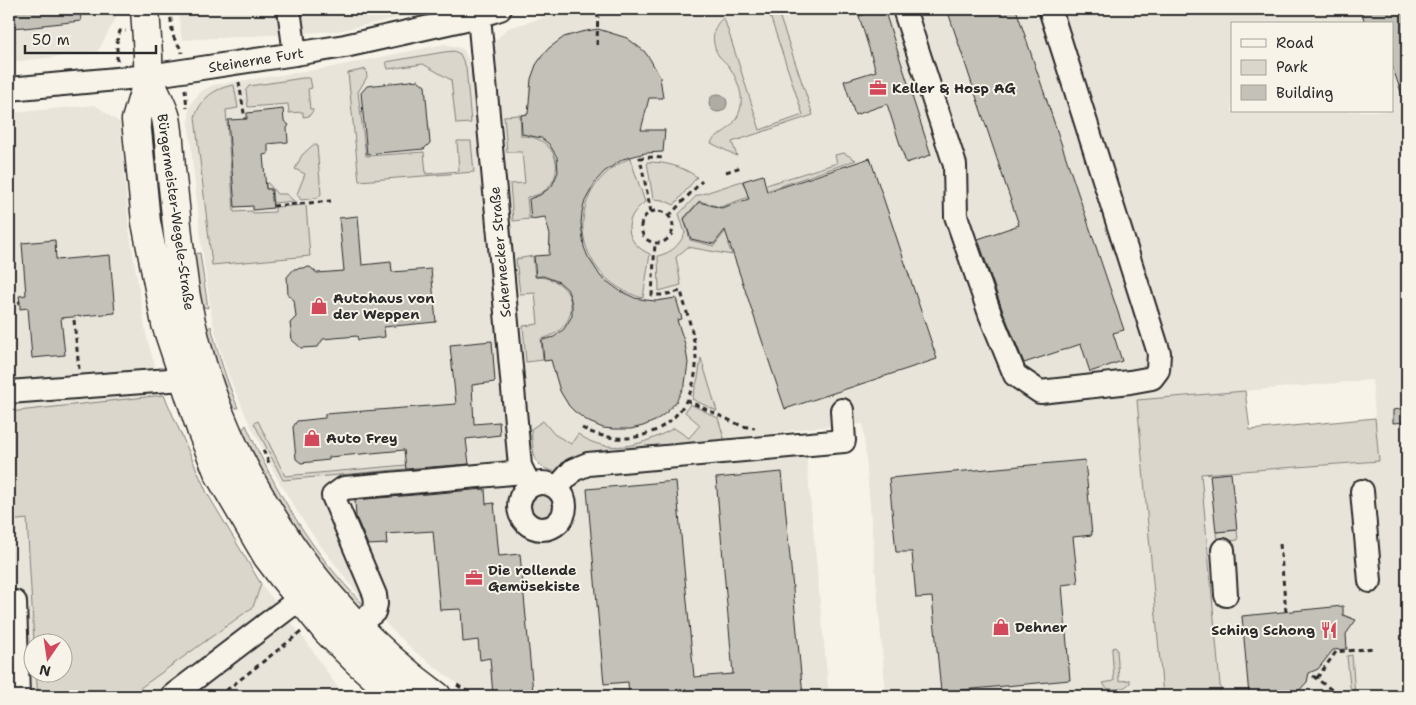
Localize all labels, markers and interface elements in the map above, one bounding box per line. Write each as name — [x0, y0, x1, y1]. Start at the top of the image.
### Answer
scale bar — [25, 22, 156, 54]
legend — [1231, 22, 1394, 112]
text: 50 m — [32, 30, 70, 50]
text: Road — [1276, 33, 1314, 53]
street label: Steinerne Furt — [207, 44, 305, 76]
text: Park — [1276, 57, 1308, 77]
office icon: Keller & Hosp AG — [868, 78, 888, 98]
place label: Keller & Hosp AG — [892, 79, 1016, 97]
text: Building — [1276, 83, 1333, 103]
street label: Bürgermeister-Wegele-Straße — [153, 113, 199, 312]
street label: Schernecker Straße — [485, 186, 515, 318]
place label: Autohaus von der Weppen — [333, 289, 435, 323]
shop icon: Autohaus von der Weppen — [309, 296, 329, 316]
shop icon: Auto Frey — [302, 428, 322, 448]
place label: Auto Frey — [326, 429, 398, 447]
place label: Die rollende Gemüsekiste — [488, 561, 580, 595]
office icon: Die rollende Gemüsekiste — [464, 568, 484, 588]
shop icon: Dehner — [991, 617, 1011, 637]
place label: Dehner — [1015, 618, 1068, 636]
restaurant icon: Sching Schong — [1319, 620, 1339, 640]
place label: Sching Schong — [1211, 621, 1315, 639]
north arrow — [22, 632, 72, 682]
text: N — [38, 661, 53, 681]

